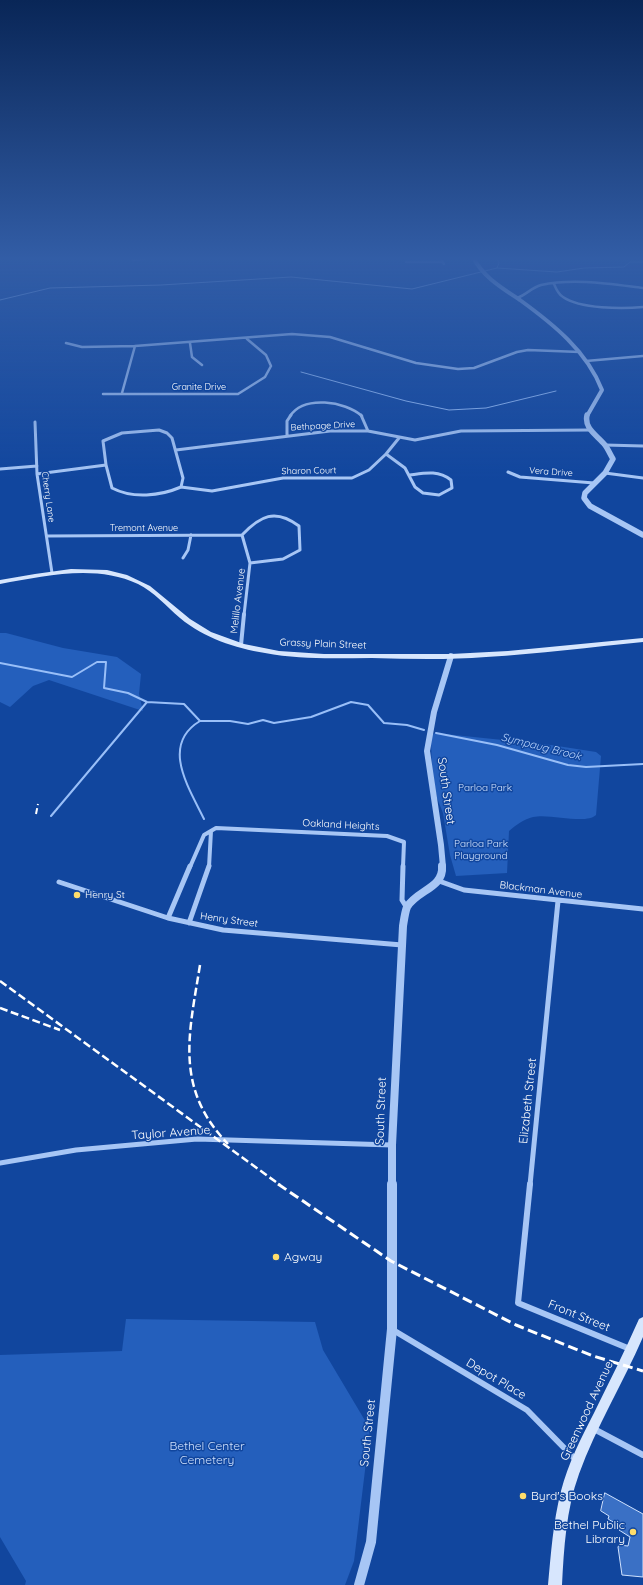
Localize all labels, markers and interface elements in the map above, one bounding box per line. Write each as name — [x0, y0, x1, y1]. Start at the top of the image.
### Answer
street label: Granite Drive — [172, 382, 226, 392]
street label: Bethpage Drive — [290, 419, 356, 433]
street label: Sharon Court — [281, 465, 337, 477]
street label: Vera Drive — [529, 465, 573, 479]
street label: Cherry Lane — [39, 471, 57, 523]
street label: Tremont Avenue — [110, 523, 178, 533]
street label: Melillo Avenue — [228, 568, 248, 634]
street label: Grassy Plain Street — [279, 636, 367, 652]
water label: Sympaug Brook — [500, 731, 582, 763]
street label: South Street — [434, 756, 458, 826]
park label: Parloa Park — [458, 782, 512, 794]
street label: Oakland Heights — [302, 817, 380, 833]
park label: Parloa Park Playground — [454, 838, 508, 862]
street label: Blackman Avenue — [499, 879, 583, 901]
place label: Henry St — [85, 889, 125, 901]
marker: Henry St — [72, 890, 82, 900]
street label: Henry Street — [199, 910, 259, 930]
street label: Elizabeth Street — [516, 1057, 540, 1145]
street label: South Street — [373, 1077, 389, 1145]
street label: Taylor Avenue — [131, 1123, 211, 1143]
place label: Agway — [284, 1250, 322, 1264]
marker: Agway — [271, 1252, 281, 1262]
street label: Front Street — [546, 1297, 612, 1335]
street label: Depot Place — [463, 1355, 529, 1403]
street label: Greenwood Avenue — [558, 1359, 616, 1463]
street label: South Street — [357, 1399, 379, 1467]
park label: Bethel Center Cemetery — [169, 1439, 245, 1467]
place label: Byrd's Books — [531, 1489, 603, 1503]
marker: Byrd's Books — [518, 1491, 528, 1501]
place label: Bethel Public Library — [554, 1518, 625, 1546]
marker: Bethel Public Library — [628, 1527, 638, 1537]

